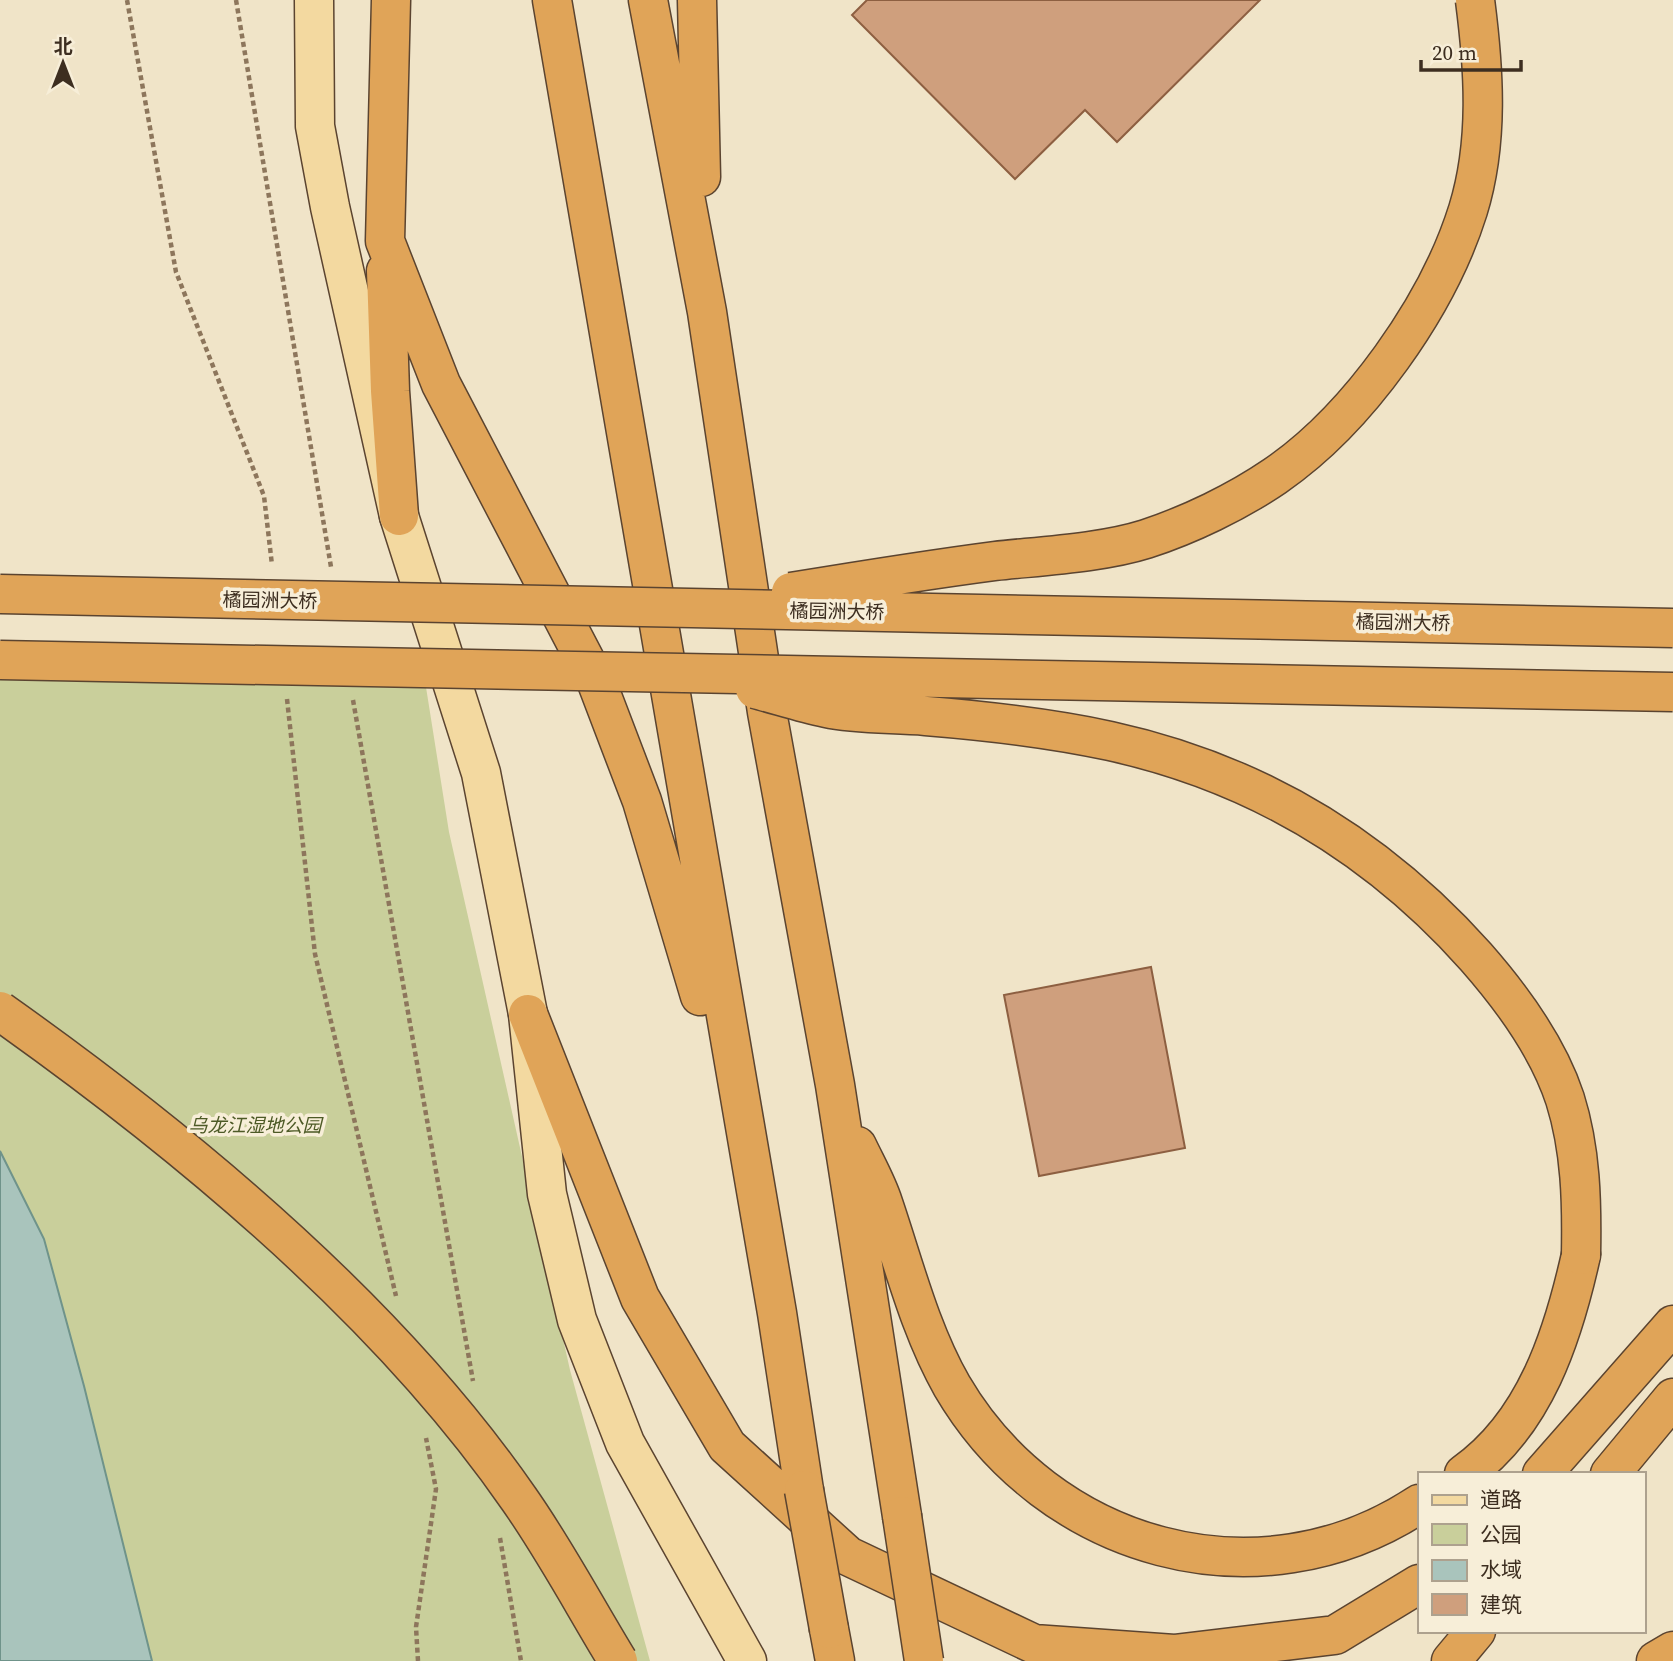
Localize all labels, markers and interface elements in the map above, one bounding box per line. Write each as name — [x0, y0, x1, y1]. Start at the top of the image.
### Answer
north arrow — [28, 28, 98, 98]
scale bar — [1421, 28, 1521, 72]
text: 北 — [53, 33, 73, 59]
text: 20 m — [1432, 38, 1477, 67]
street label: 橘园洲大桥 — [222, 586, 318, 614]
street label: 橘园洲大桥 — [789, 597, 885, 625]
street label: 橘园洲大桥 — [1355, 608, 1451, 636]
park label: 乌龙江湿地公园 — [188, 1112, 324, 1138]
legend — [1418, 1472, 1645, 1633]
text: 道路 — [1480, 1485, 1522, 1514]
text: 公园 — [1480, 1520, 1522, 1549]
text: 水域 — [1480, 1555, 1522, 1584]
text: 建筑 — [1480, 1590, 1522, 1619]

